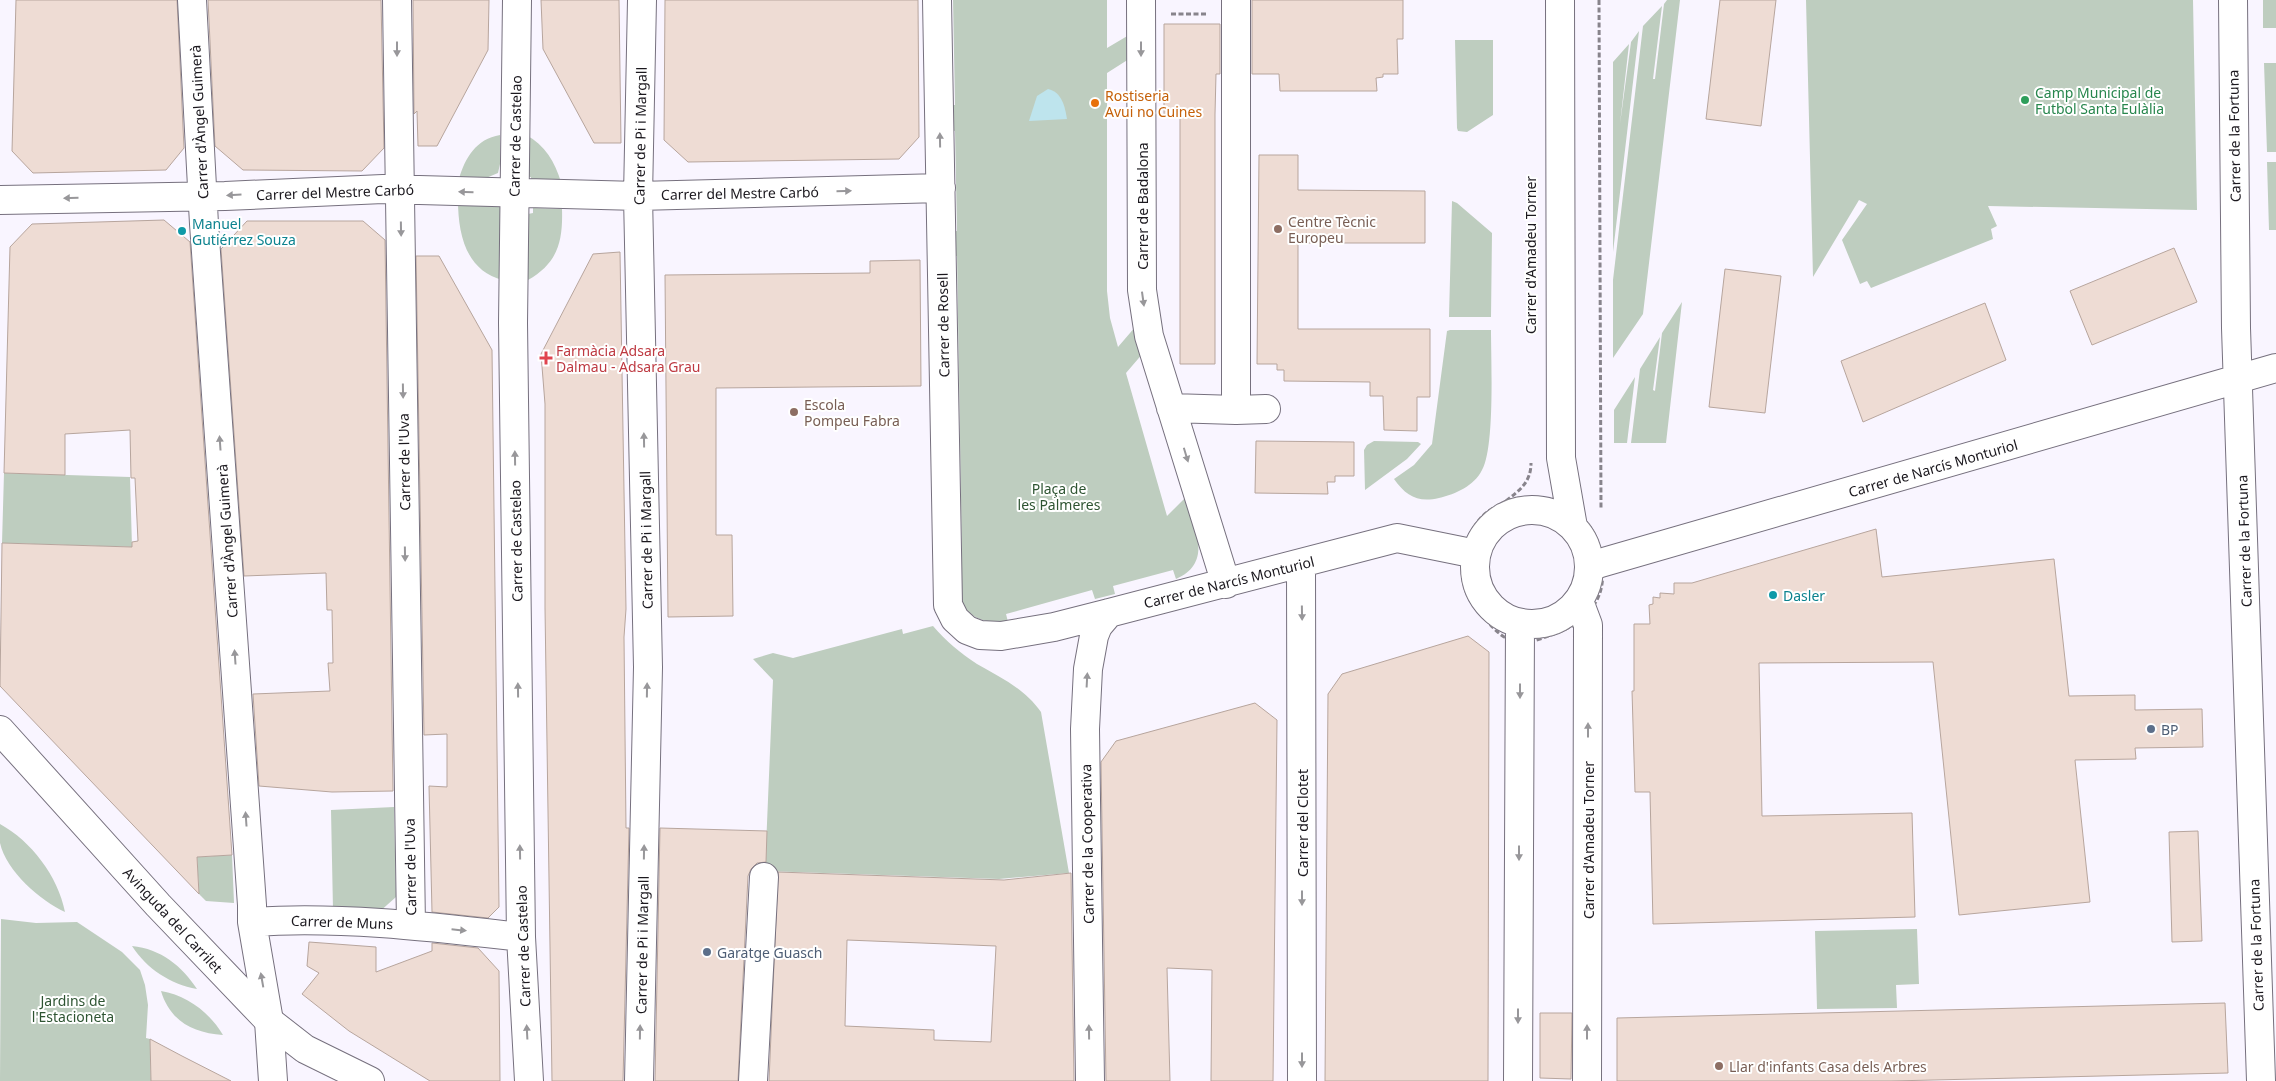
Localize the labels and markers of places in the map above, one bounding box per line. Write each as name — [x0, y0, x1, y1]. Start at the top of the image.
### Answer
place label: Camp Municipal de Futbol Santa Eulàlia — [2035, 83, 2164, 118]
place label: Rostiseria Avui no Cuines — [1105, 86, 1202, 121]
marker: Camp Municipal de Futbol Santa Eulàlia — [2019, 94, 2031, 106]
marker: Rostiseria Avui no Cuines — [1089, 97, 1101, 109]
place label: Centre Tècnic Europeu — [1288, 212, 1376, 247]
place label: Manuel Gutiérrez Souza — [192, 214, 296, 249]
marker: Centre Tècnic Europeu — [1272, 223, 1284, 235]
marker: Manuel Gutiérrez Souza — [176, 225, 188, 237]
place label: Farmàcia Adsara Dalmau - Adsara Grau — [556, 341, 700, 376]
marker: Farmàcia Adsara Dalmau - Adsara Grau — [540, 352, 552, 364]
place label: Escola Pompeu Fabra — [804, 395, 900, 430]
marker: Escola Pompeu Fabra — [788, 406, 800, 418]
place label: Dasler — [1783, 586, 1825, 605]
marker: Dasler — [1767, 589, 1779, 601]
place label: BP — [2161, 720, 2179, 739]
marker: BP — [2145, 723, 2157, 735]
place label: Garatge Guasch — [717, 943, 822, 962]
marker: Garatge Guasch — [701, 946, 713, 958]
place label: Llar d'infants Casa dels Arbres — [1729, 1057, 1927, 1076]
marker: Llar d'infants Casa dels Arbres — [1713, 1060, 1725, 1072]

